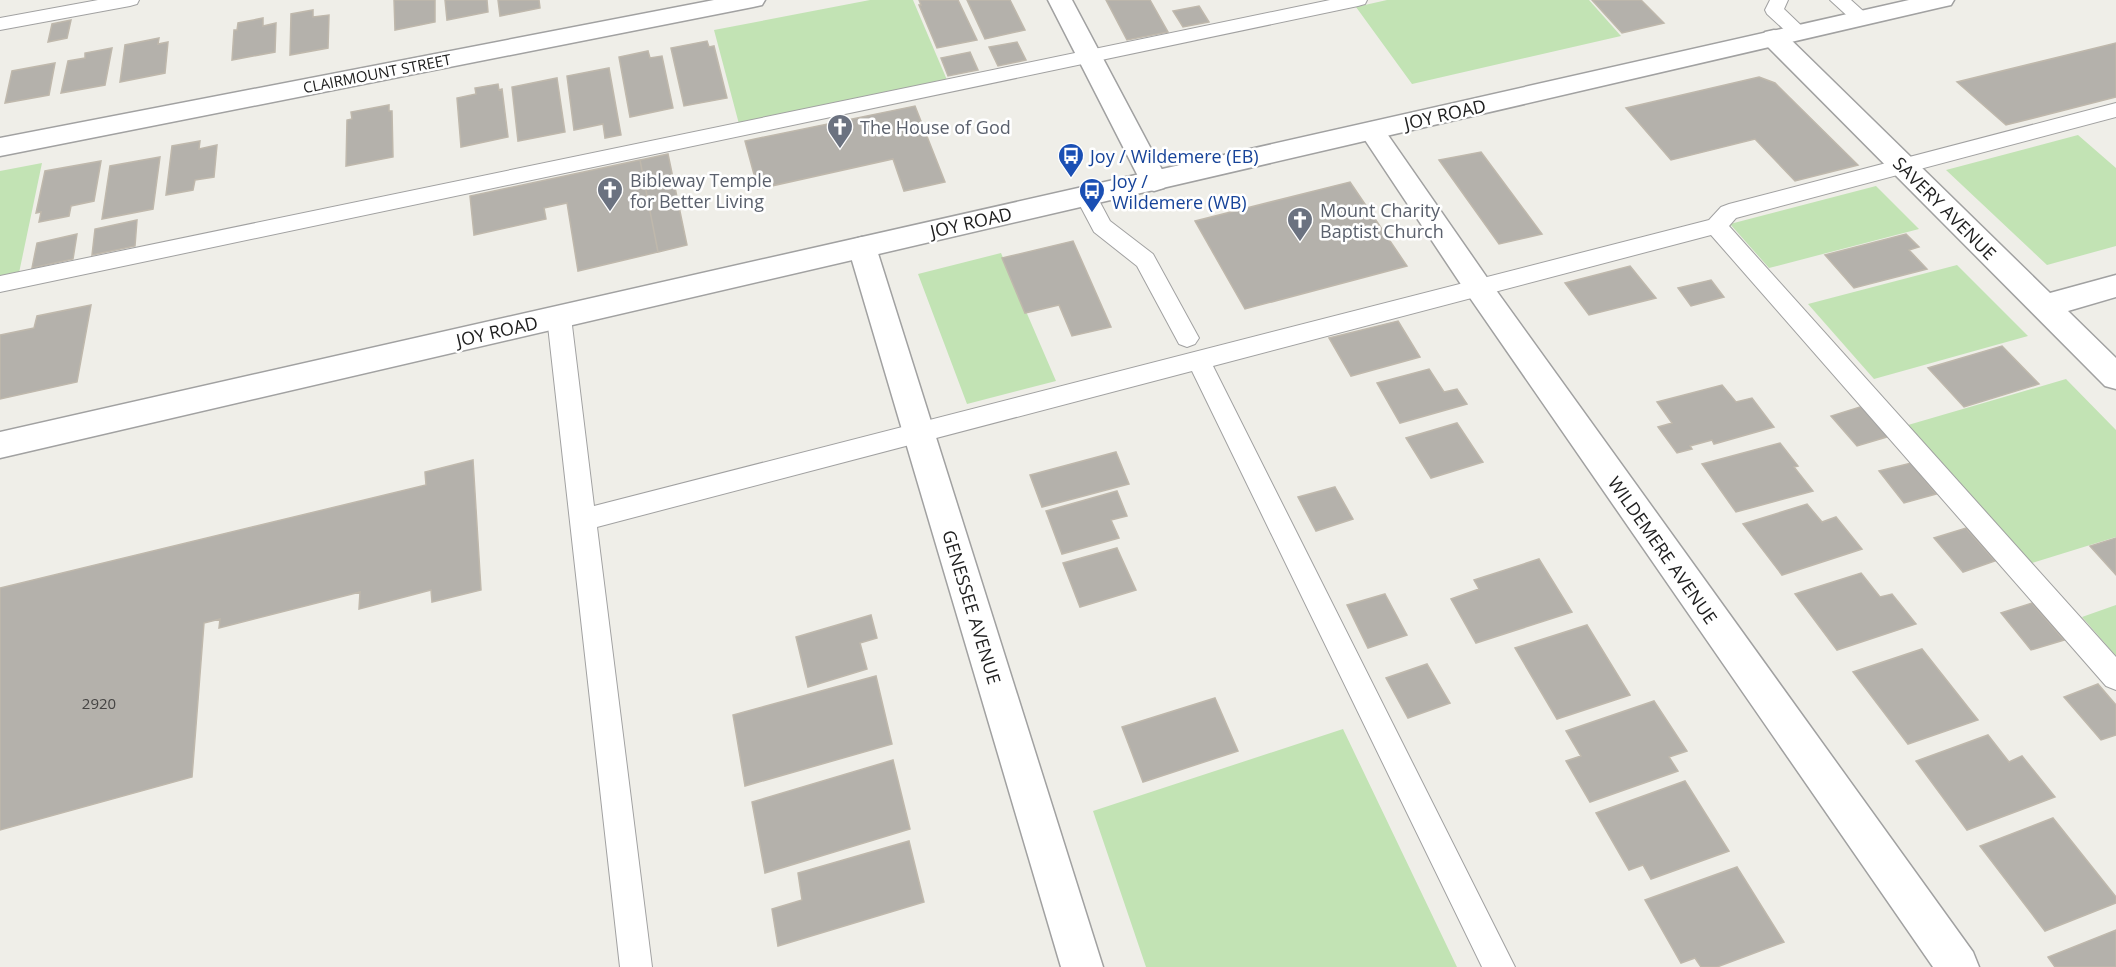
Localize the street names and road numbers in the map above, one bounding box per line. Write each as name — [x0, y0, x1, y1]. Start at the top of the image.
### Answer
street label: CLAIRMOUNT STREET — [301, 49, 453, 97]
street label: JOY ROAD — [1400, 93, 1488, 135]
street label: SAVERY AVENUE — [1888, 151, 2002, 265]
street label: JOY ROAD — [926, 201, 1014, 243]
street label: JOY ROAD — [452, 310, 540, 352]
street label: WILDEMERE AVENUE — [1603, 471, 1723, 629]
street label: GENESSEE AVENUE — [937, 527, 1007, 687]

